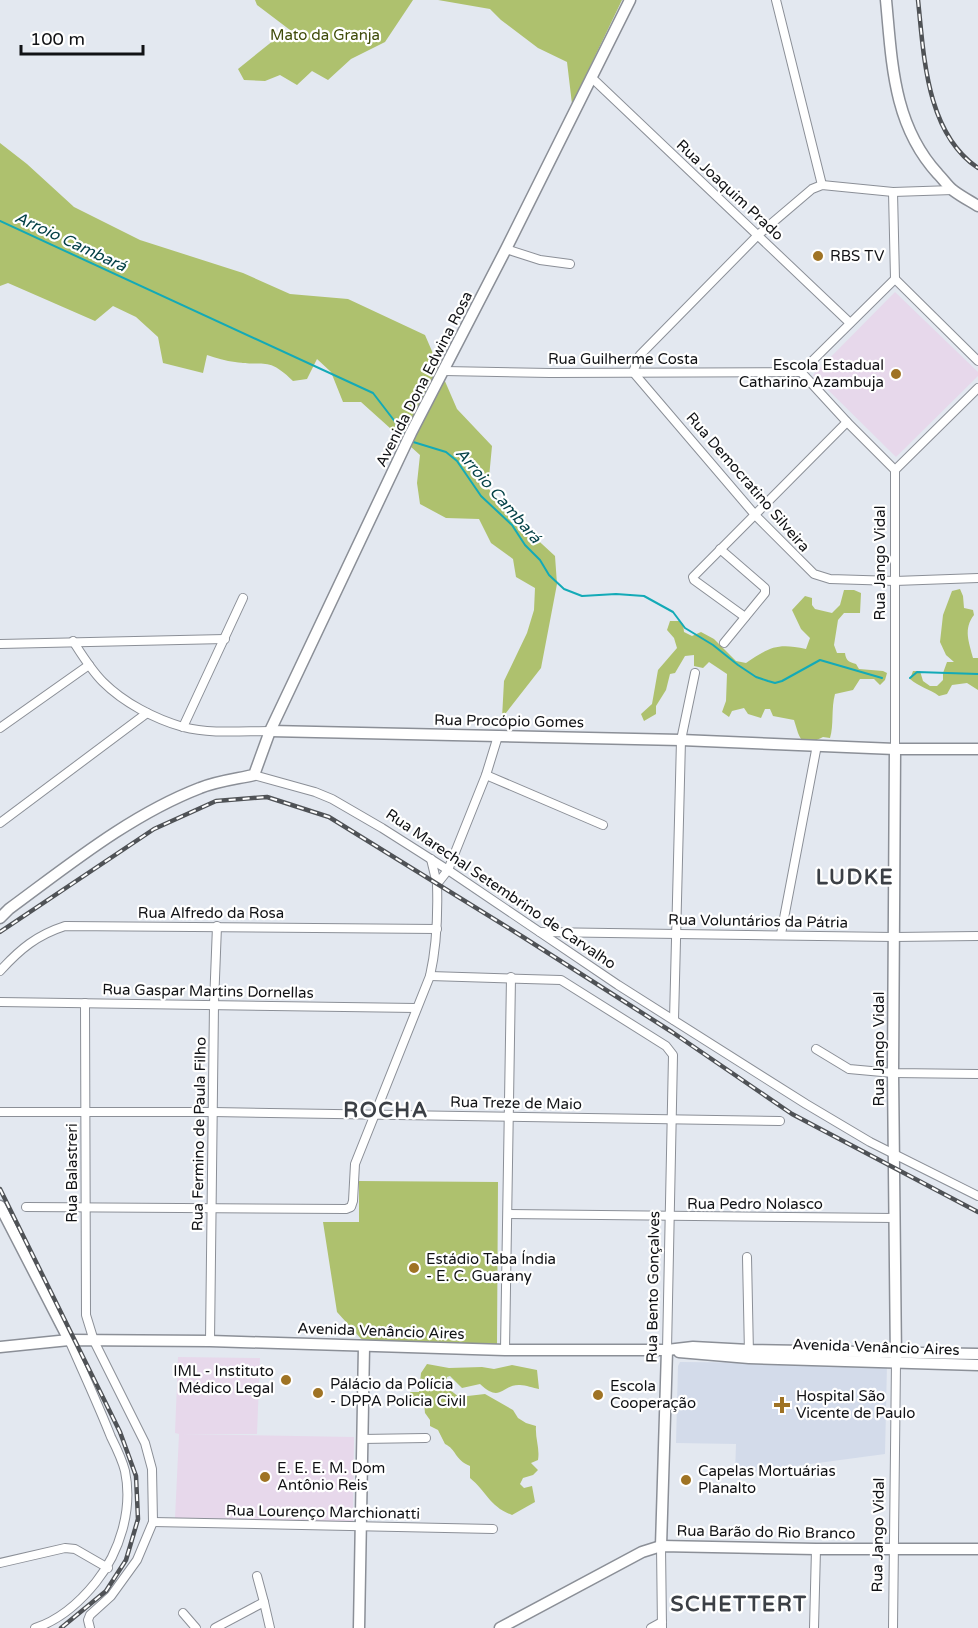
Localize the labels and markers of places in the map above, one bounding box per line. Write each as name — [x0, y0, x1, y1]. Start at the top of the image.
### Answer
place label: RBS TV — [830, 247, 885, 265]
marker: RBS TV — [811, 249, 825, 263]
place label: Escola Estadual Catharino Azambuja — [739, 356, 884, 391]
marker: Escola Estadual Catharino Azambuja — [889, 367, 903, 381]
place label: Estádio Taba Índia - E. C. Guarany — [426, 1250, 556, 1285]
marker: Estádio Taba Índia - E. C. Guarany — [407, 1261, 421, 1275]
place label: IML - Instituto Médico Legal — [173, 1362, 274, 1397]
marker: IML - Instituto Médico Legal — [279, 1373, 293, 1387]
place label: Pálácio da Polícia - DPPA Policia Civil — [330, 1375, 466, 1410]
place label: Escola Cooperação — [610, 1377, 696, 1412]
marker: Pálácio da Polícia - DPPA Policia Civil — [311, 1386, 325, 1400]
place label: Hospital São Vicente de Paulo — [796, 1387, 915, 1422]
marker: Escola Cooperação — [591, 1388, 605, 1402]
marker: Hospital São Vicente de Paulo — [773, 1396, 791, 1414]
place label: E. E. E. M. Dom Antônio Reis — [277, 1459, 385, 1494]
place label: Capelas Mortuárias Planalto — [698, 1462, 836, 1497]
marker: E. E. E. M. Dom Antônio Reis — [258, 1470, 272, 1484]
marker: Capelas Mortuárias Planalto — [679, 1473, 693, 1487]

